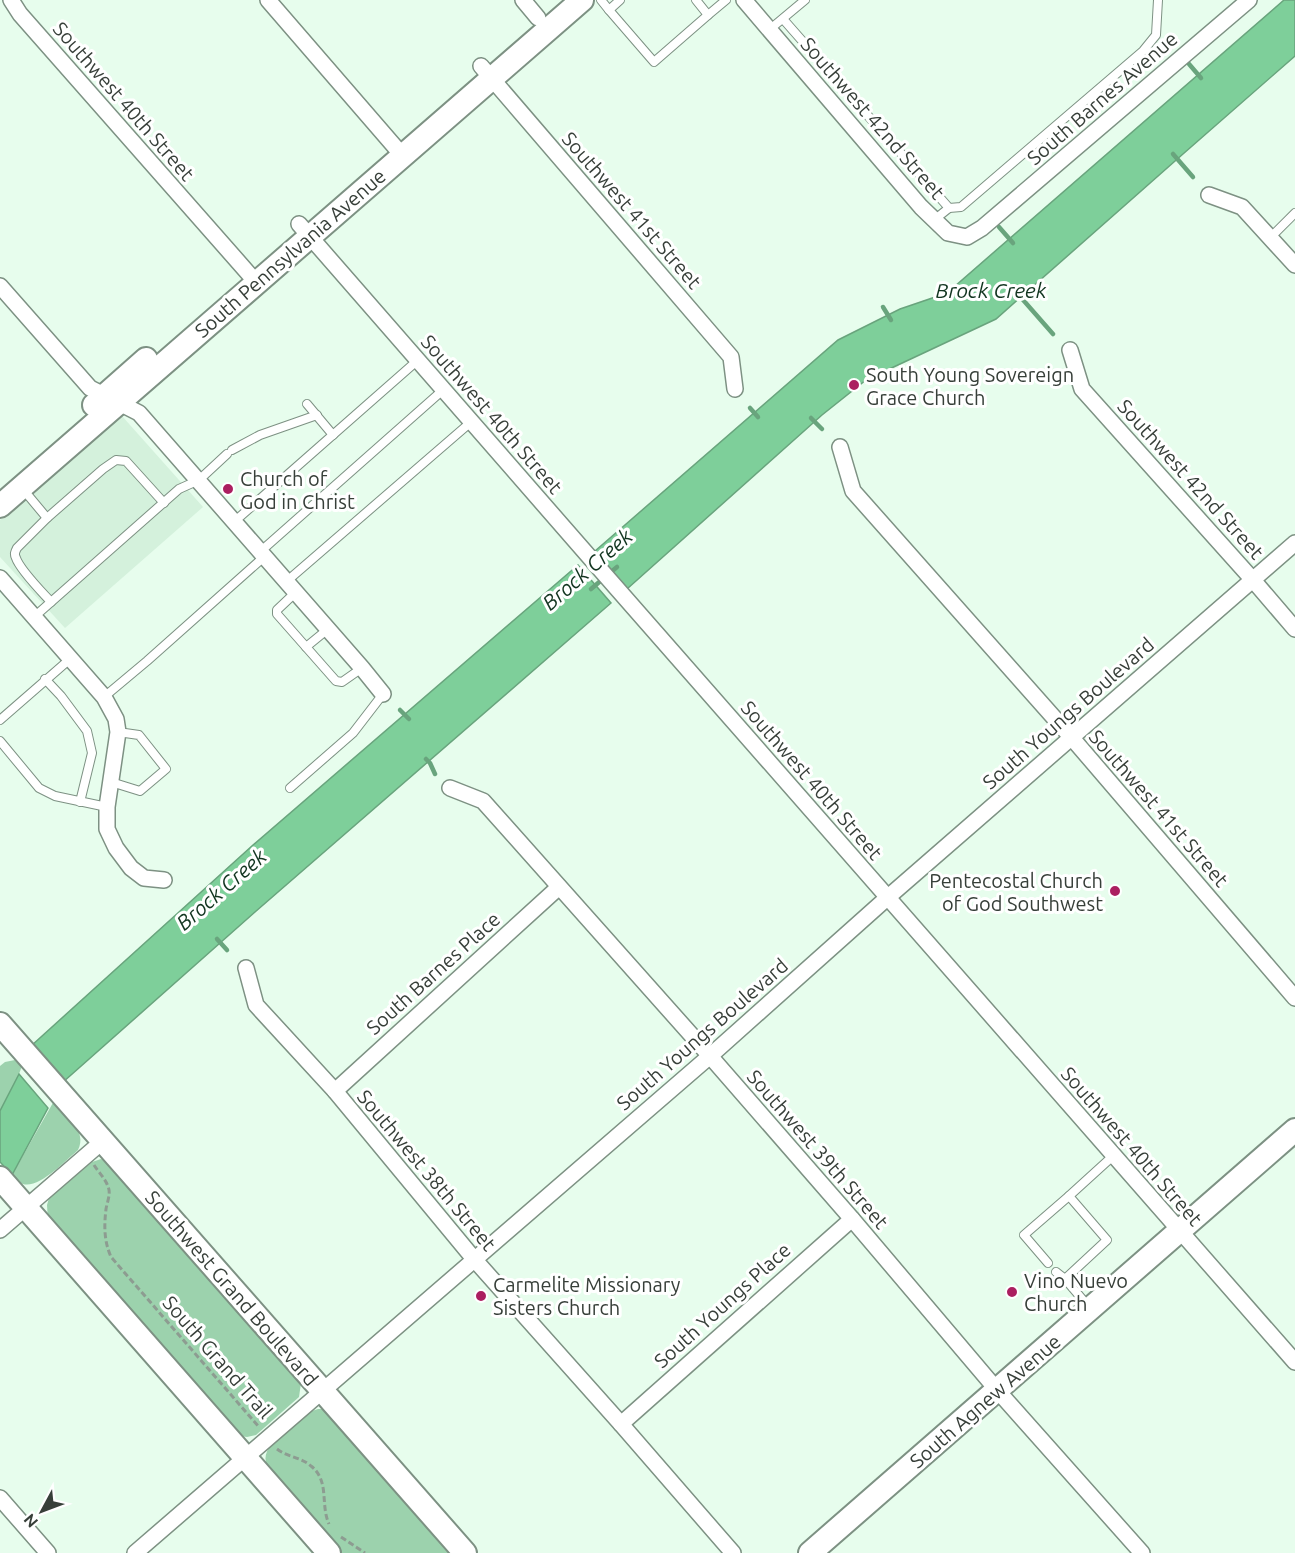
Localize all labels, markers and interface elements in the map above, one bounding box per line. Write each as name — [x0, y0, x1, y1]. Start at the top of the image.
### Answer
street label: Southwest 40th Street — [49, 17, 199, 185]
street label: South Barnes Avenue — [1022, 27, 1182, 169]
street label: Southwest 42nd Street — [797, 32, 950, 204]
street label: Southwest 41st Street — [558, 127, 706, 293]
street label: South Pennsylvania Avenue — [190, 164, 390, 342]
water label: Brock Creek — [936, 278, 1047, 302]
street label: Southwest 40th Street — [417, 330, 567, 498]
place label: South Young Sovereign Grace Church — [866, 363, 1074, 409]
marker: South Young Sovereign Grace Church — [847, 378, 861, 392]
street label: Southwest 42nd Street — [1113, 395, 1269, 564]
place label: Church of God in Christ — [240, 467, 355, 513]
marker: Church of God in Christ — [221, 482, 235, 496]
water label: Brock Creek — [537, 523, 637, 614]
street label: South Youngs Boulevard — [978, 633, 1158, 793]
street label: Southwest 40th Street — [737, 696, 887, 864]
street label: Southwest 41st Street — [1085, 725, 1233, 891]
water label: Brock Creek — [171, 843, 271, 934]
place label: Pentecostal Church of God Southwest — [929, 869, 1103, 915]
marker: Pentecostal Church of God Southwest — [1108, 884, 1122, 898]
street label: South Barnes Place — [362, 907, 504, 1039]
street label: South Youngs Boulevard — [612, 954, 792, 1114]
street label: Southwest 40th Street — [1057, 1062, 1207, 1230]
street label: Southwest 39th Street — [743, 1065, 893, 1233]
street label: Southwest 38th Street — [353, 1085, 501, 1255]
street label: Southwest Grand Boulevard — [141, 1186, 323, 1390]
street label: South Youngs Place — [649, 1238, 795, 1372]
place label: Vino Nuevo Church — [1024, 1269, 1128, 1315]
place label: Carmelite Missionary Sisters Church — [493, 1273, 681, 1319]
marker: Vino Nuevo Church — [1005, 1285, 1019, 1299]
marker: Carmelite Missionary Sisters Church — [474, 1289, 488, 1303]
street label: South Grand Trail — [159, 1291, 277, 1423]
street label: South Agnew Avenue — [905, 1329, 1065, 1473]
north arrow — [12, 1481, 72, 1541]
text: N — [20, 1510, 41, 1531]

